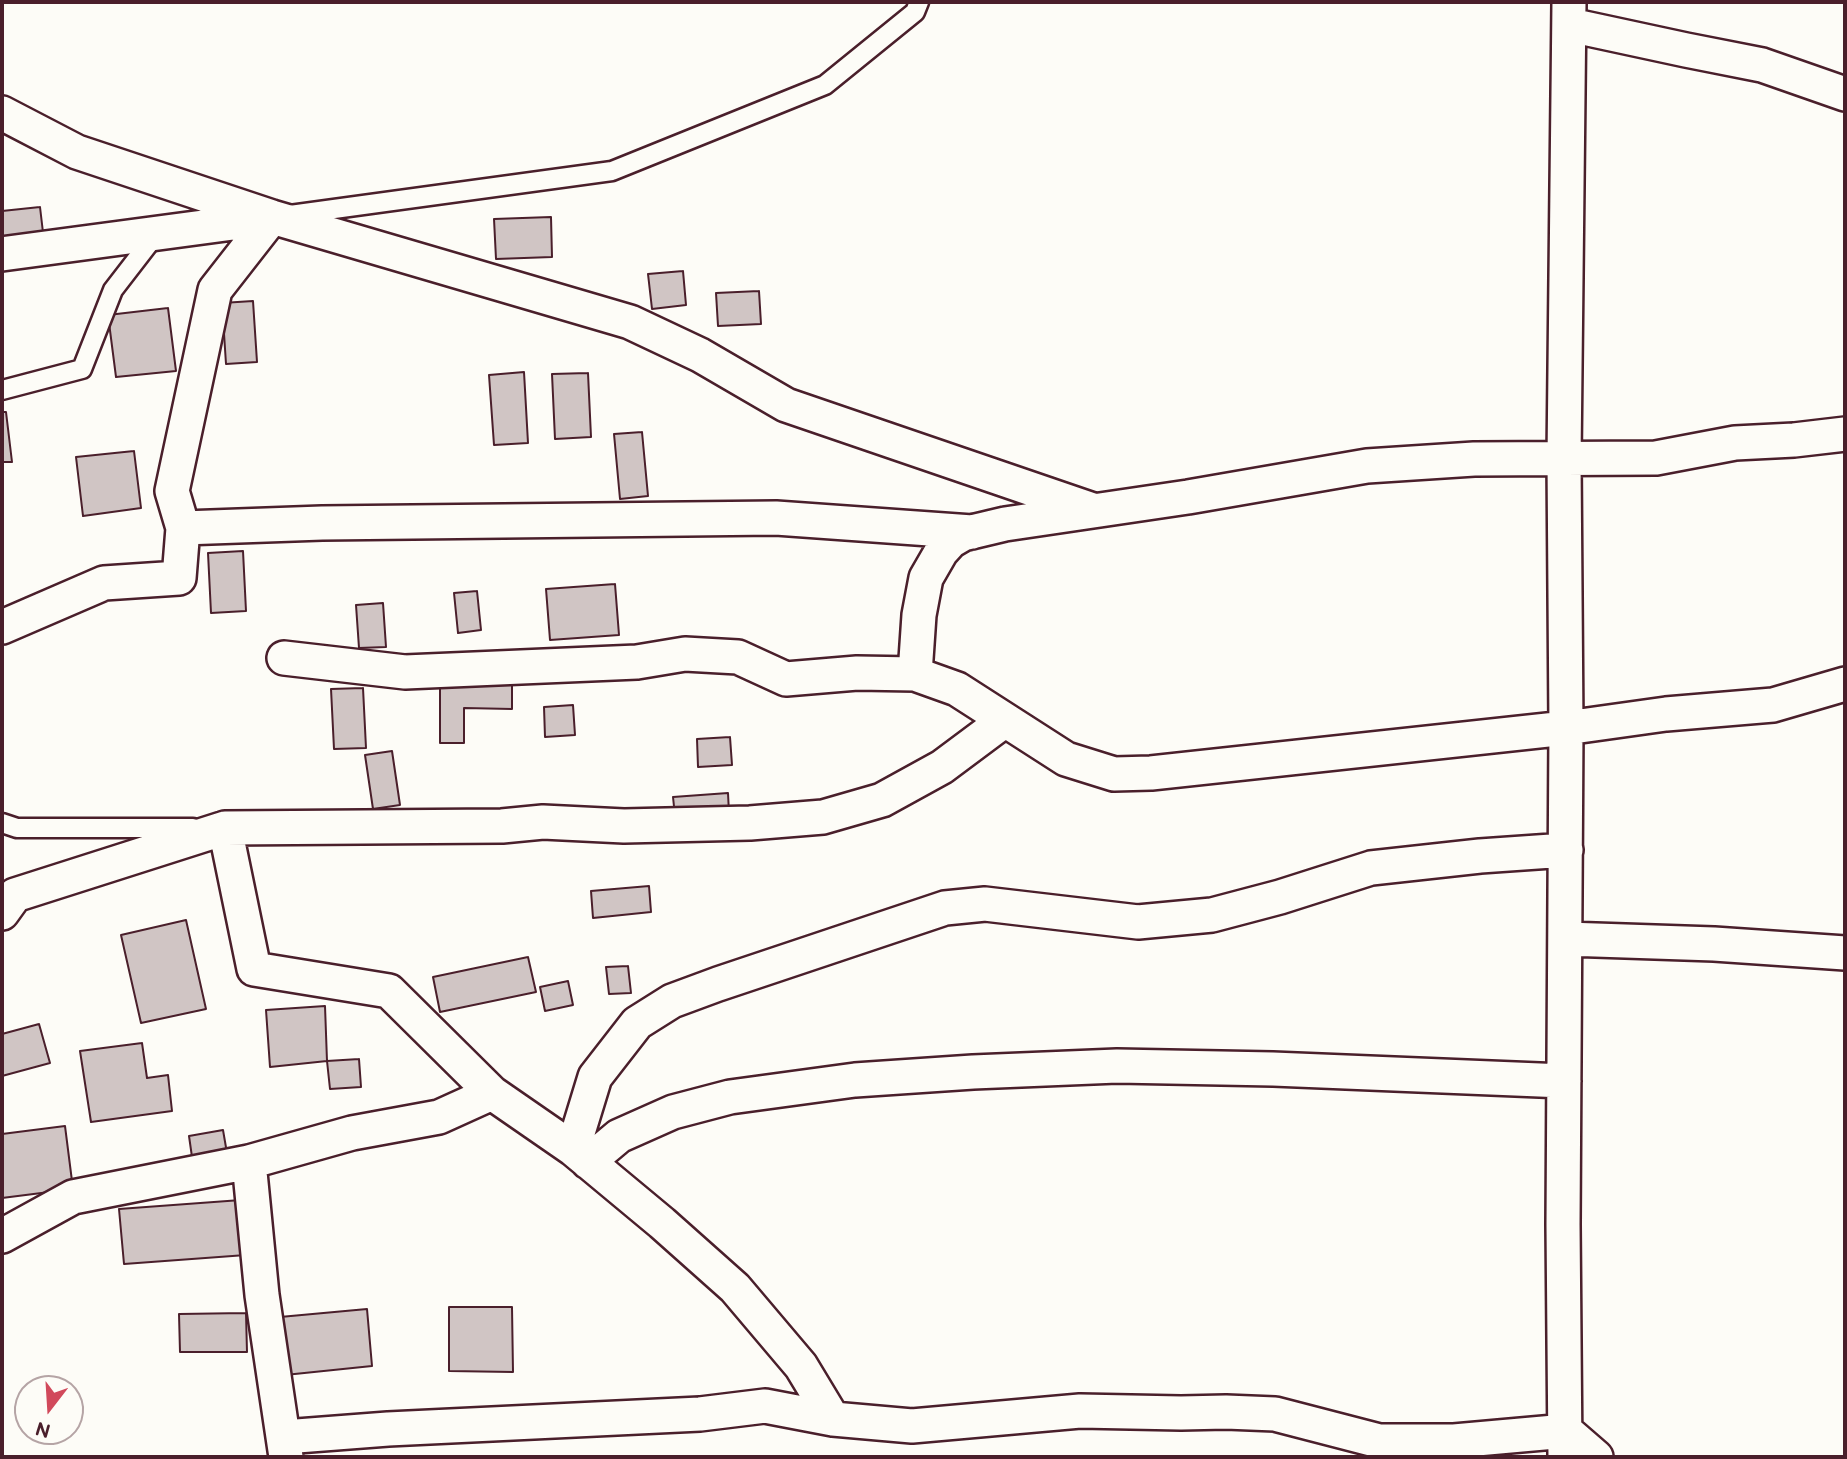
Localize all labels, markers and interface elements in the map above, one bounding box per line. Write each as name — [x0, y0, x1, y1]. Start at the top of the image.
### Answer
north arrow — [14, 1375, 84, 1445]
text: N — [33, 1416, 53, 1442]

